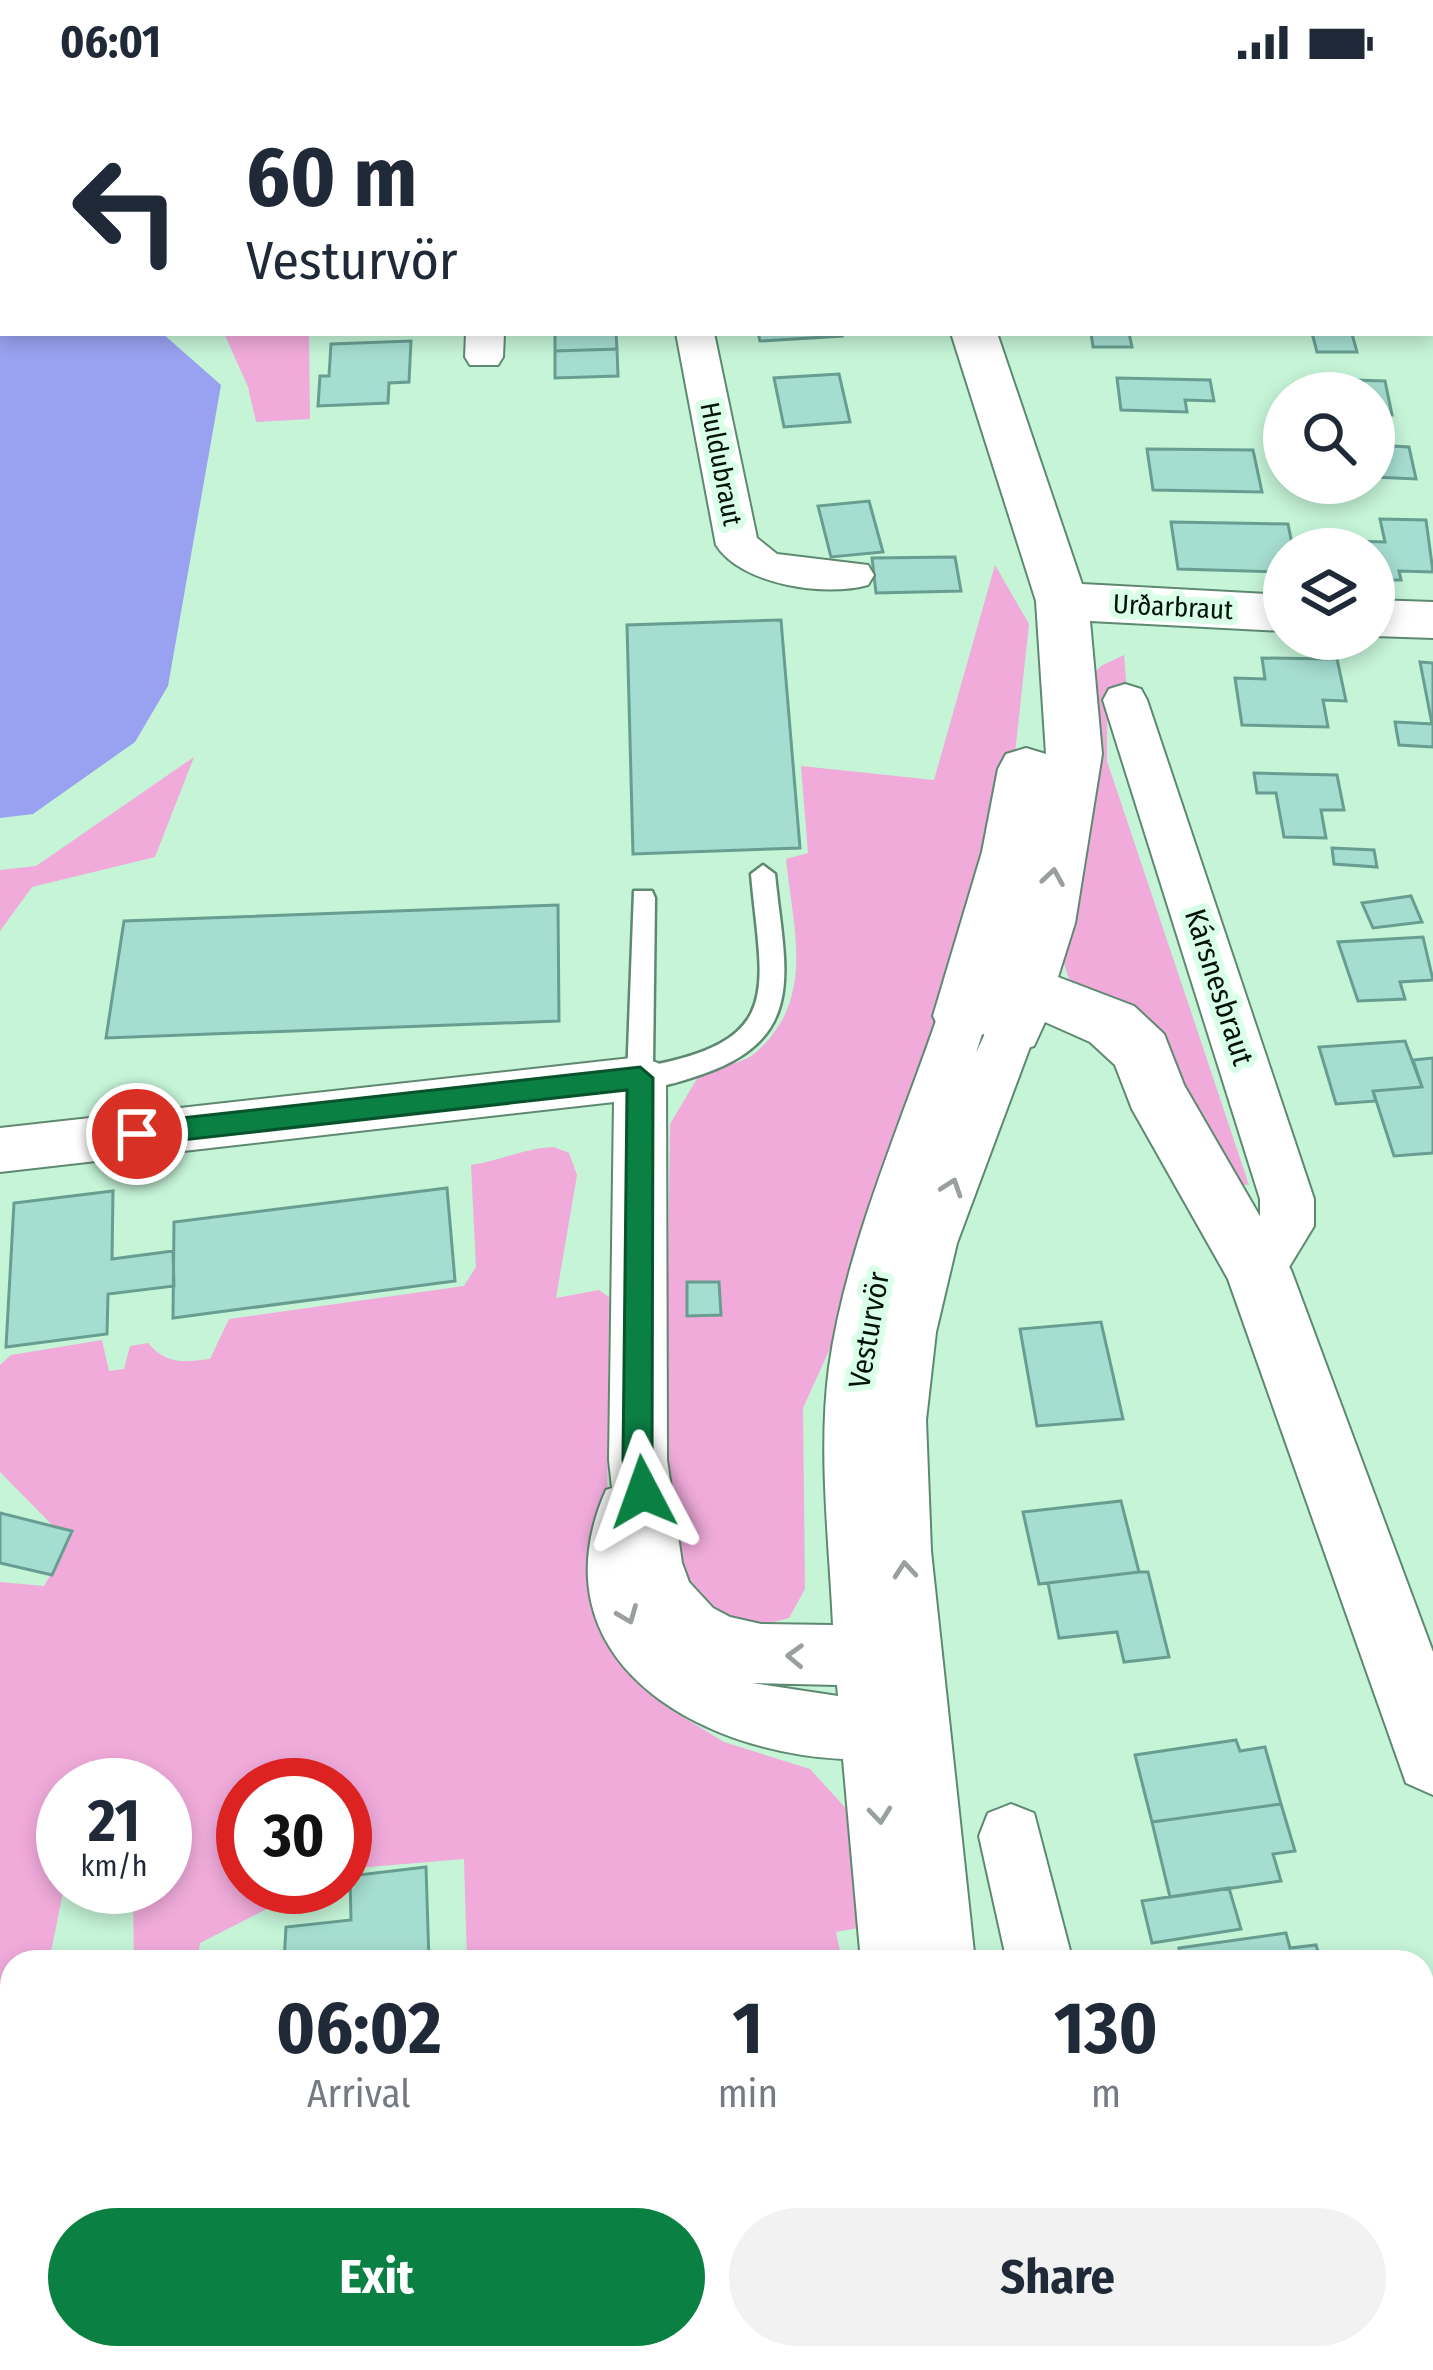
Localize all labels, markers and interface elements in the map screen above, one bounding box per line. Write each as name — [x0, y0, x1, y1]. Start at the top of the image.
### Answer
text: 06:01 — [60, 15, 161, 69]
text: 60 m — [246, 127, 417, 228]
icon: left — [48, 132, 204, 288]
text: Vesturvör — [246, 229, 458, 293]
map controls — [1263, 372, 1395, 660]
button: search — [1263, 372, 1395, 504]
street label: Huldubraut — [693, 399, 749, 529]
button: layers — [1263, 528, 1395, 660]
street label: Urðarbraut — [1112, 588, 1234, 626]
one-way arrow — [1040, 868, 1065, 888]
street label: Kársnesbraut — [1177, 904, 1261, 1070]
pin — [86, 1083, 188, 1185]
icon: arrive — [104, 1101, 170, 1167]
one-way arrow — [938, 1178, 962, 1199]
street label: Vesturvör — [841, 1268, 897, 1391]
position arrow — [580, 1429, 706, 1555]
one-way arrow — [893, 1560, 918, 1579]
one-way arrow — [614, 1603, 638, 1624]
one-way arrow — [785, 1643, 804, 1669]
speed limit sign: 30 — [216, 1758, 372, 1914]
text: 21 — [88, 1785, 140, 1857]
one-way arrow — [867, 1806, 892, 1825]
text: km/h — [81, 1848, 147, 1884]
text: 06:02 — [276, 1986, 442, 2072]
text: 1 — [733, 1986, 763, 2072]
text: 130 — [1054, 1986, 1158, 2072]
text: Arrival — [307, 2071, 411, 2117]
text: min — [718, 2071, 778, 2117]
text: m — [1091, 2071, 1121, 2117]
button: Exit — [48, 2208, 705, 2346]
button: Share — [729, 2208, 1386, 2346]

